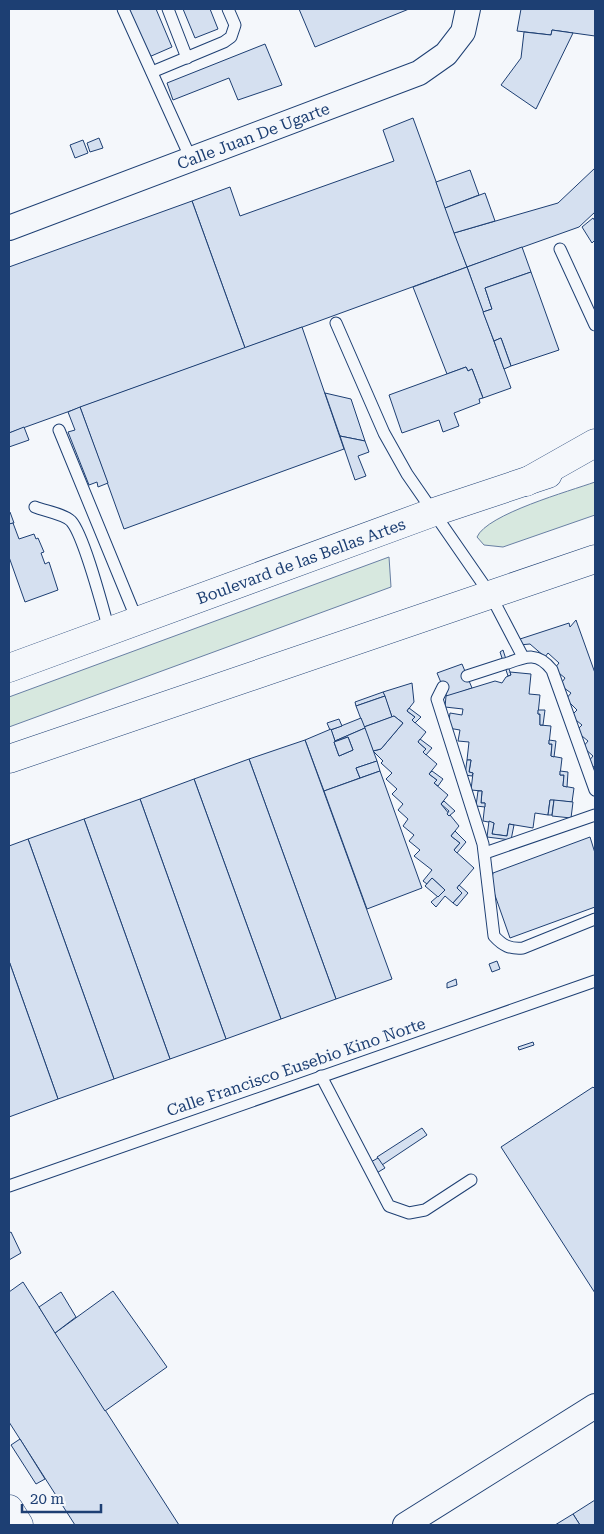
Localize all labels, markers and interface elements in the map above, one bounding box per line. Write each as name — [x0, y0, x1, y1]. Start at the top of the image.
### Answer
street label: Calle Juan De Ugarte — [174, 98, 332, 173]
street label: Boulevard de las Bellas Artes — [194, 514, 408, 608]
street label: Calle Francisco Eusebio Kino Norte — [164, 1014, 428, 1120]
scale bar — [22, 1482, 101, 1514]
text: 20 m — [30, 1490, 65, 1508]

